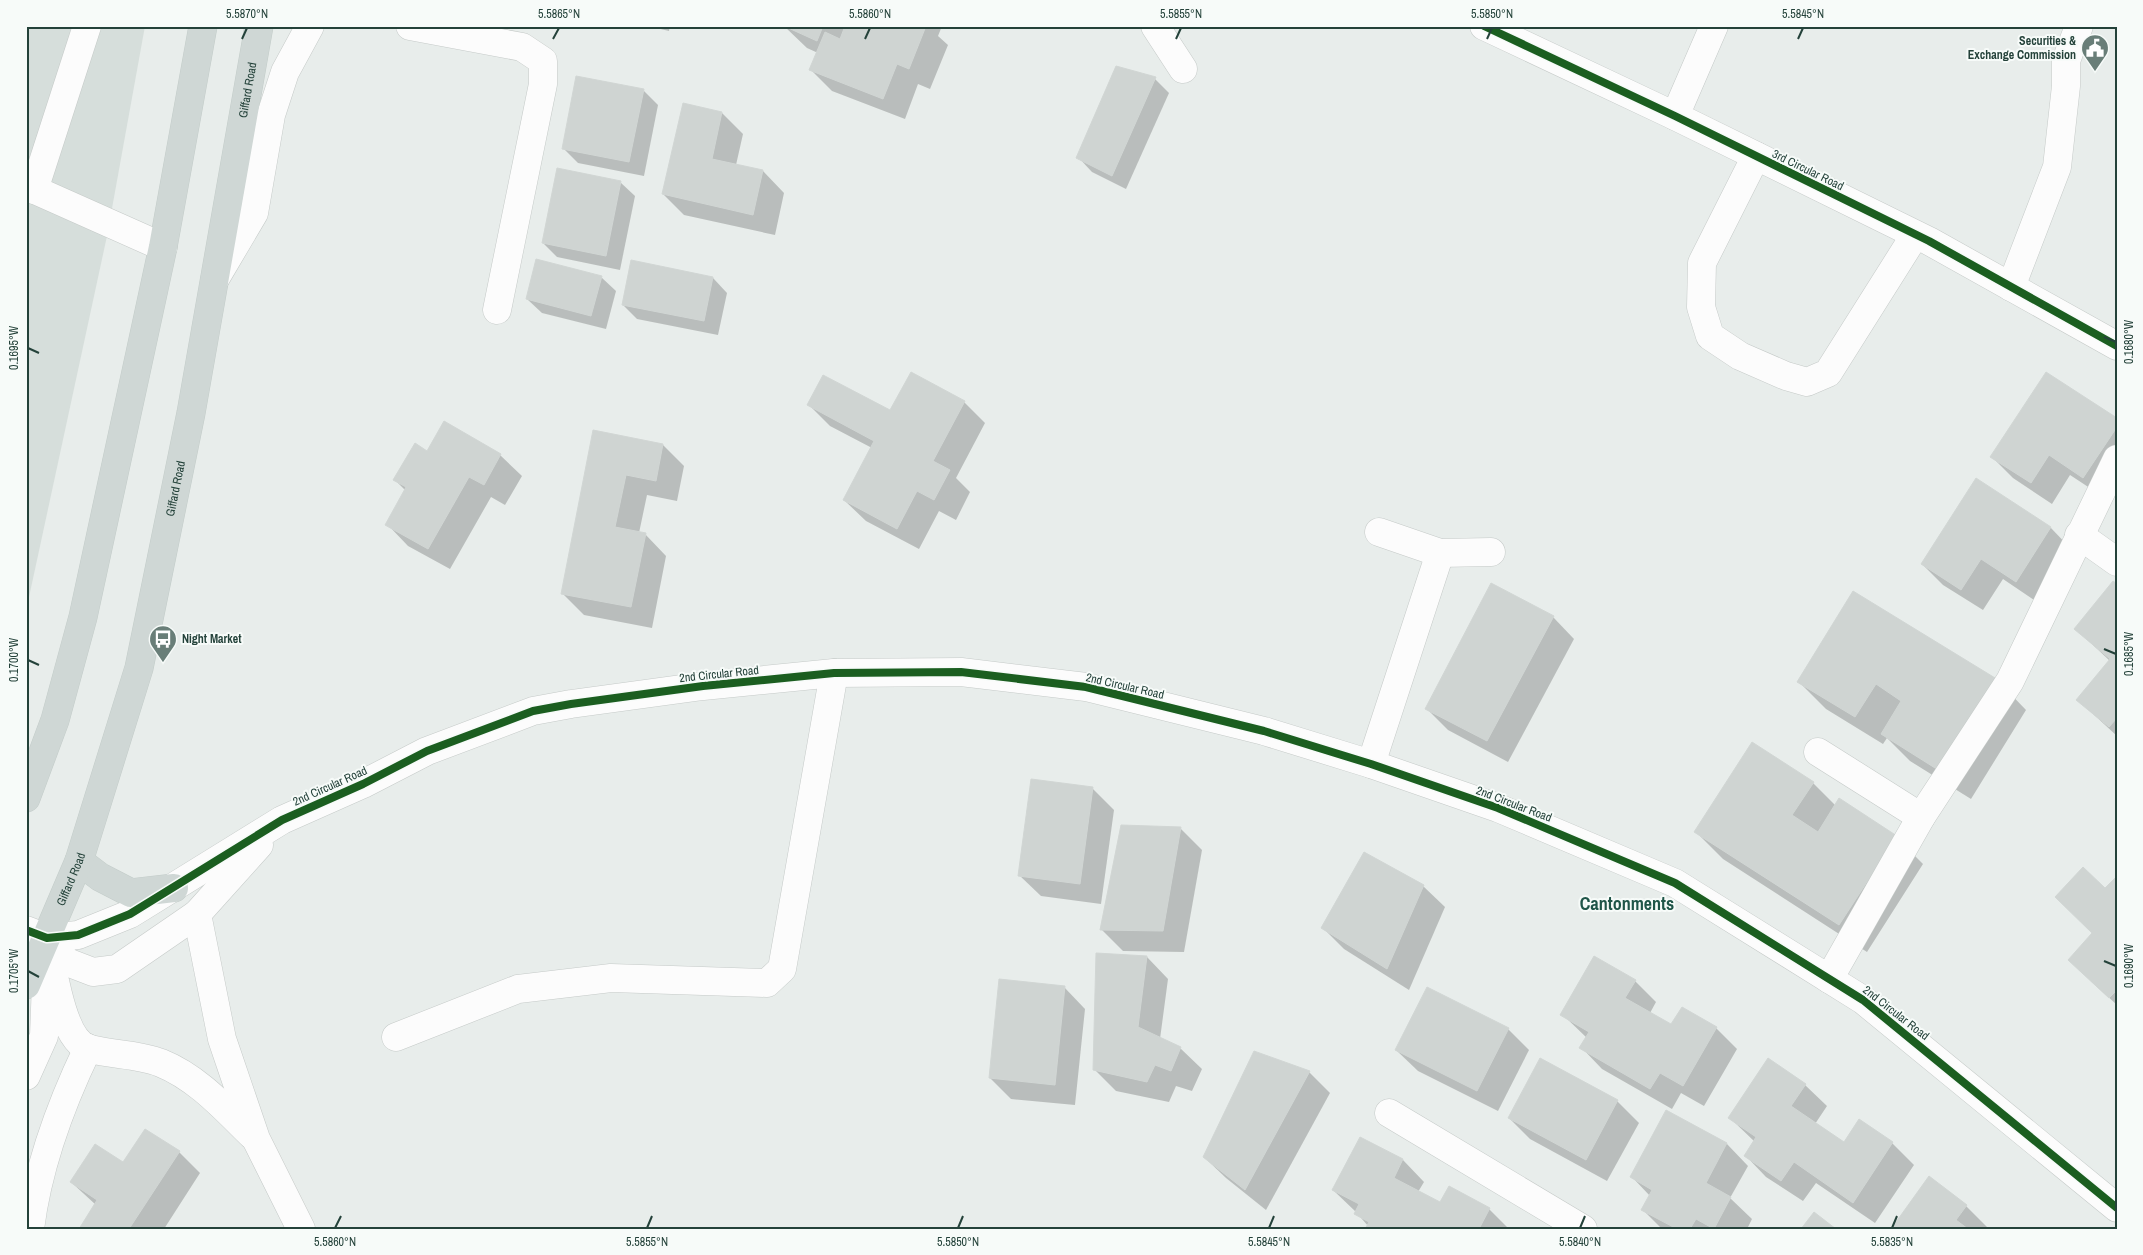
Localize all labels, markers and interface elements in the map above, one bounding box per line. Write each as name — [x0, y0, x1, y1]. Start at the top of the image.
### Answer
text: 5.5870°N — [226, 6, 268, 22]
text: 5.5865°N — [538, 6, 580, 22]
text: 5.5860°N — [849, 6, 891, 22]
text: 5.5855°N — [1160, 6, 1202, 22]
text: 5.5850°N — [1471, 6, 1513, 22]
text: 5.5845°N — [1782, 6, 1824, 22]
place label: Securities & Exchange Commission — [1968, 33, 2076, 63]
public building icon: Securities & Exchange Commission — [2080, 33, 2110, 72]
street label: Giffard Road — [235, 61, 260, 119]
street label: 3rd Circular Road — [1770, 146, 1846, 194]
text: 0.1680°W — [2121, 319, 2137, 364]
text: 0.1695°W — [6, 325, 22, 370]
street label: Giffard Road — [162, 459, 189, 518]
bus stop icon: Night Market — [148, 624, 178, 663]
place label: Night Market — [182, 631, 242, 647]
text: 0.1685°W — [2121, 631, 2137, 676]
text: 0.1700°W — [6, 637, 22, 682]
street label: 2nd Circular Road — [678, 662, 760, 686]
street label: 2nd Circular Road — [1084, 669, 1166, 703]
street label: 2nd Circular Road — [290, 762, 370, 810]
street label: 2nd Circular Road — [1474, 782, 1554, 826]
street label: Giffard Road — [53, 851, 89, 908]
district label: Cantonments — [1580, 891, 1674, 916]
text: 0.1690°W — [2121, 943, 2137, 988]
text: 0.1705°W — [6, 948, 22, 993]
street label: 2nd Circular Road — [1860, 982, 1932, 1044]
text: 5.5860°N — [314, 1234, 356, 1250]
text: 5.5855°N — [626, 1234, 668, 1250]
text: 5.5850°N — [937, 1234, 979, 1250]
text: 5.5845°N — [1248, 1234, 1290, 1250]
text: 5.5840°N — [1559, 1234, 1601, 1250]
text: 5.5835°N — [1871, 1234, 1913, 1250]

